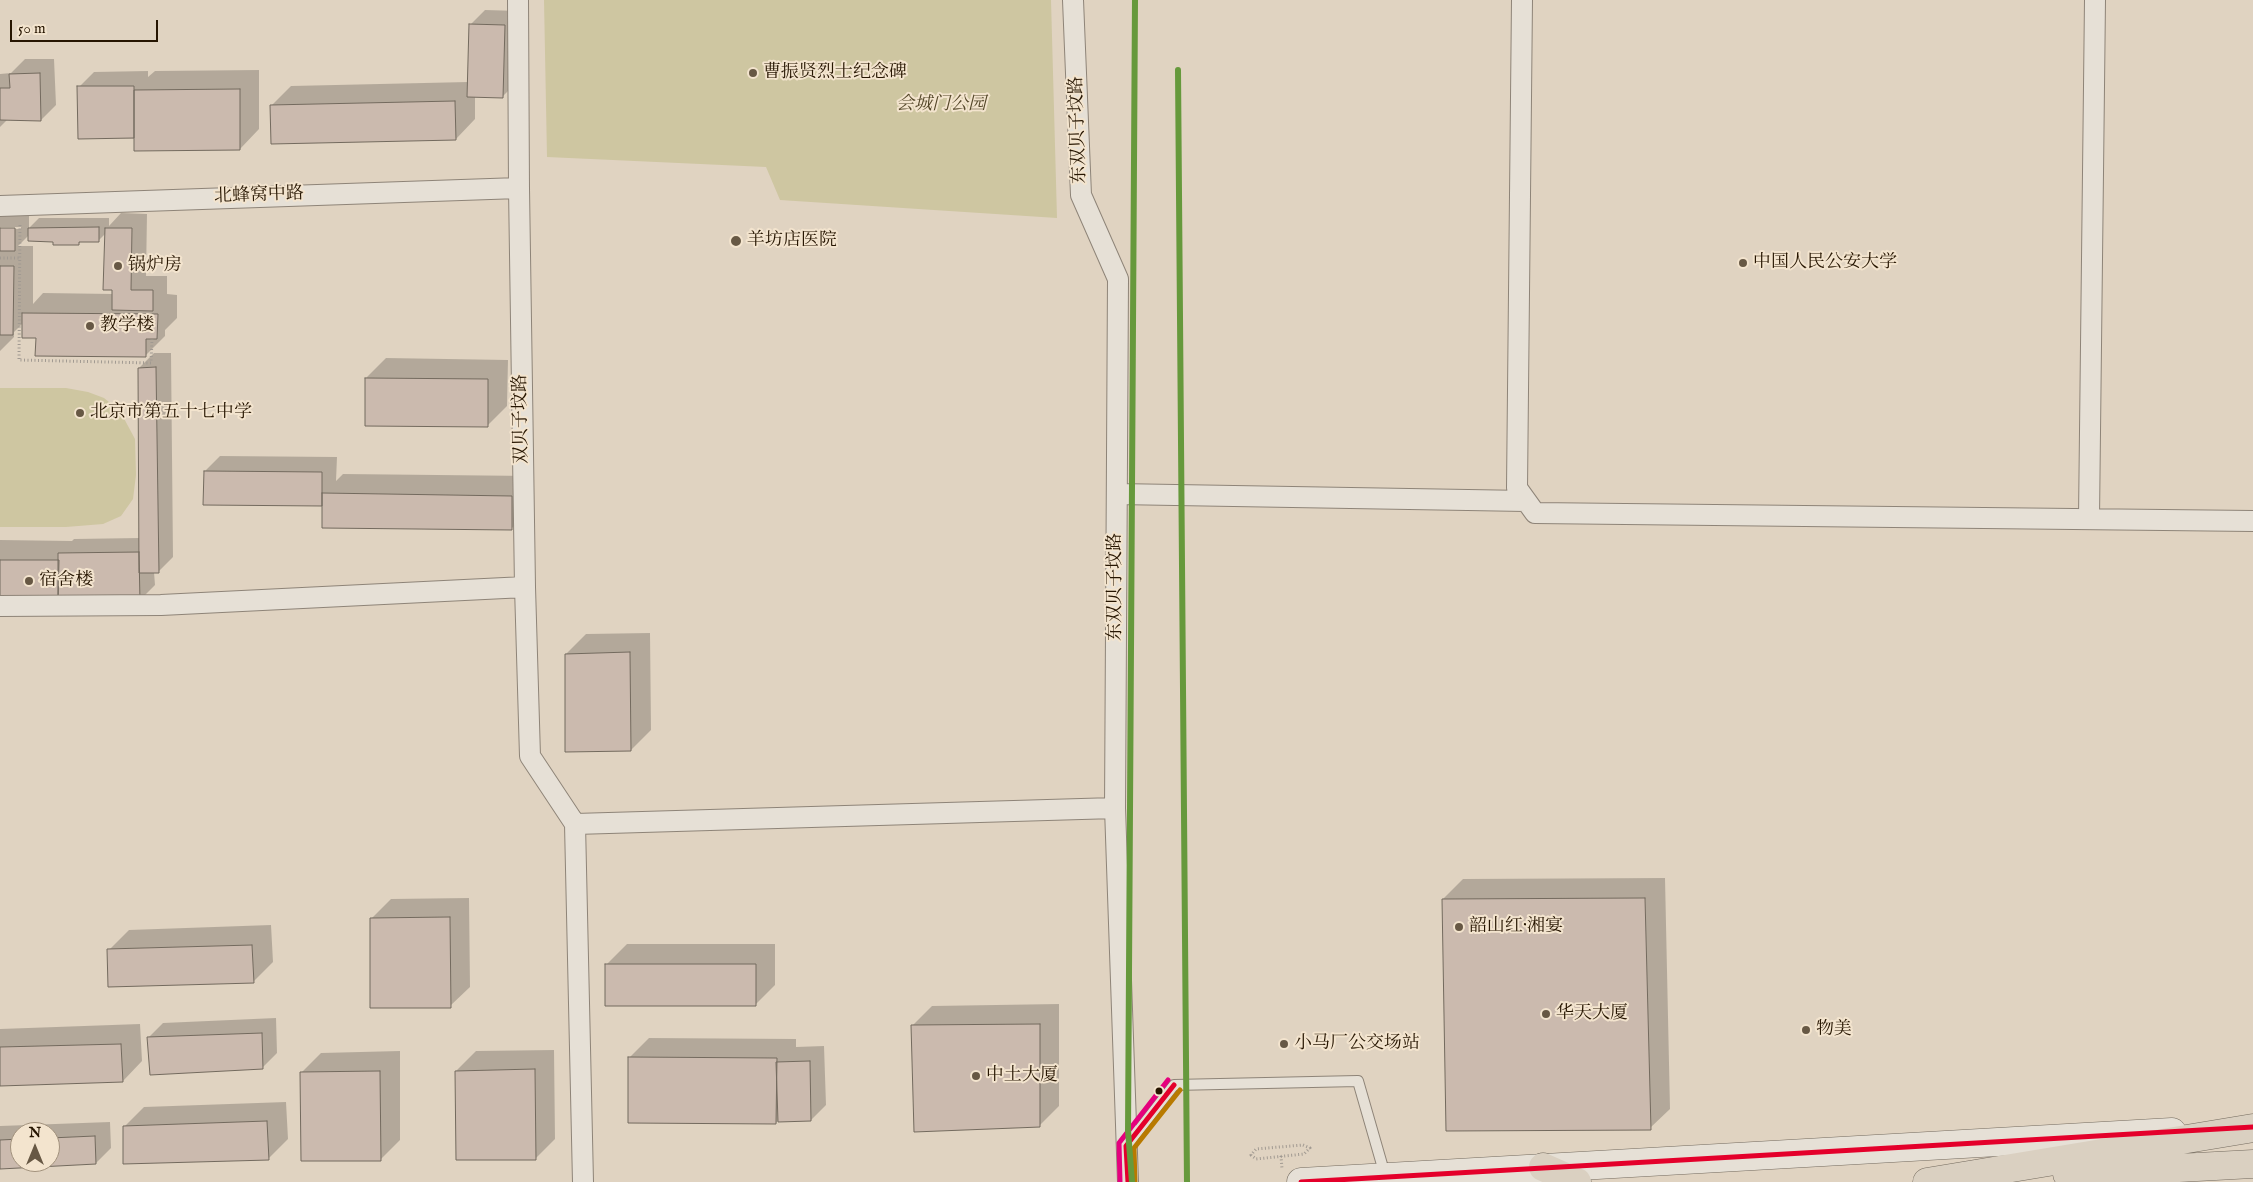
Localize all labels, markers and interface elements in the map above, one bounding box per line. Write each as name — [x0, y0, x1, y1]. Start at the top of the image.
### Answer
scale bar — [12, 10, 160, 42]
text: 50 m — [18, 19, 46, 38]
place label: 曹振贤烈士纪念碑 — [763, 62, 907, 84]
marker: 曹振贤烈士纪念碑 — [747, 67, 759, 79]
street label: 东双贝子坟路 — [1066, 76, 1092, 184]
park label: 会城门公园 — [896, 94, 986, 116]
street label: 北蜂窝中路 — [214, 184, 304, 208]
place label: 羊坊店医院 — [747, 230, 837, 252]
marker: 羊坊店医院 — [729, 234, 743, 248]
place label: 中国人民公安大学 — [1753, 252, 1897, 274]
place label: 锅炉房 — [128, 255, 182, 277]
marker: 中国人民公安大学 — [1737, 257, 1749, 269]
marker: 锅炉房 — [112, 260, 124, 272]
place label: 教学楼 — [100, 315, 154, 337]
marker: 教学楼 — [84, 320, 96, 332]
street label: 双贝子坟路 — [510, 374, 534, 464]
place label: 北京市第五十七中学 — [90, 402, 252, 424]
marker: 北京市第五十七中学 — [74, 407, 86, 419]
street label: 东双贝子坟路 — [1105, 533, 1127, 641]
place label: 宿舍楼 — [39, 570, 93, 592]
marker: 宿舍楼 — [23, 575, 35, 587]
place label: 韶山红·湘宴 — [1469, 916, 1563, 938]
marker: 韶山红·湘宴 — [1453, 921, 1465, 933]
place label: 华天大厦 — [1556, 1003, 1628, 1025]
marker: 华天大厦 — [1540, 1008, 1552, 1020]
place label: 物美 — [1816, 1019, 1852, 1041]
marker: 物美 — [1800, 1024, 1812, 1036]
place label: 小马厂公交场站 — [1294, 1033, 1420, 1055]
marker: 小马厂公交场站 — [1278, 1038, 1290, 1050]
place label: 中土大厦 — [986, 1065, 1058, 1087]
marker: 中土大厦 — [970, 1070, 982, 1082]
unlabelled marker — [1154, 1086, 1164, 1096]
north arrow — [10, 1122, 60, 1172]
text: N — [29, 1124, 41, 1142]

